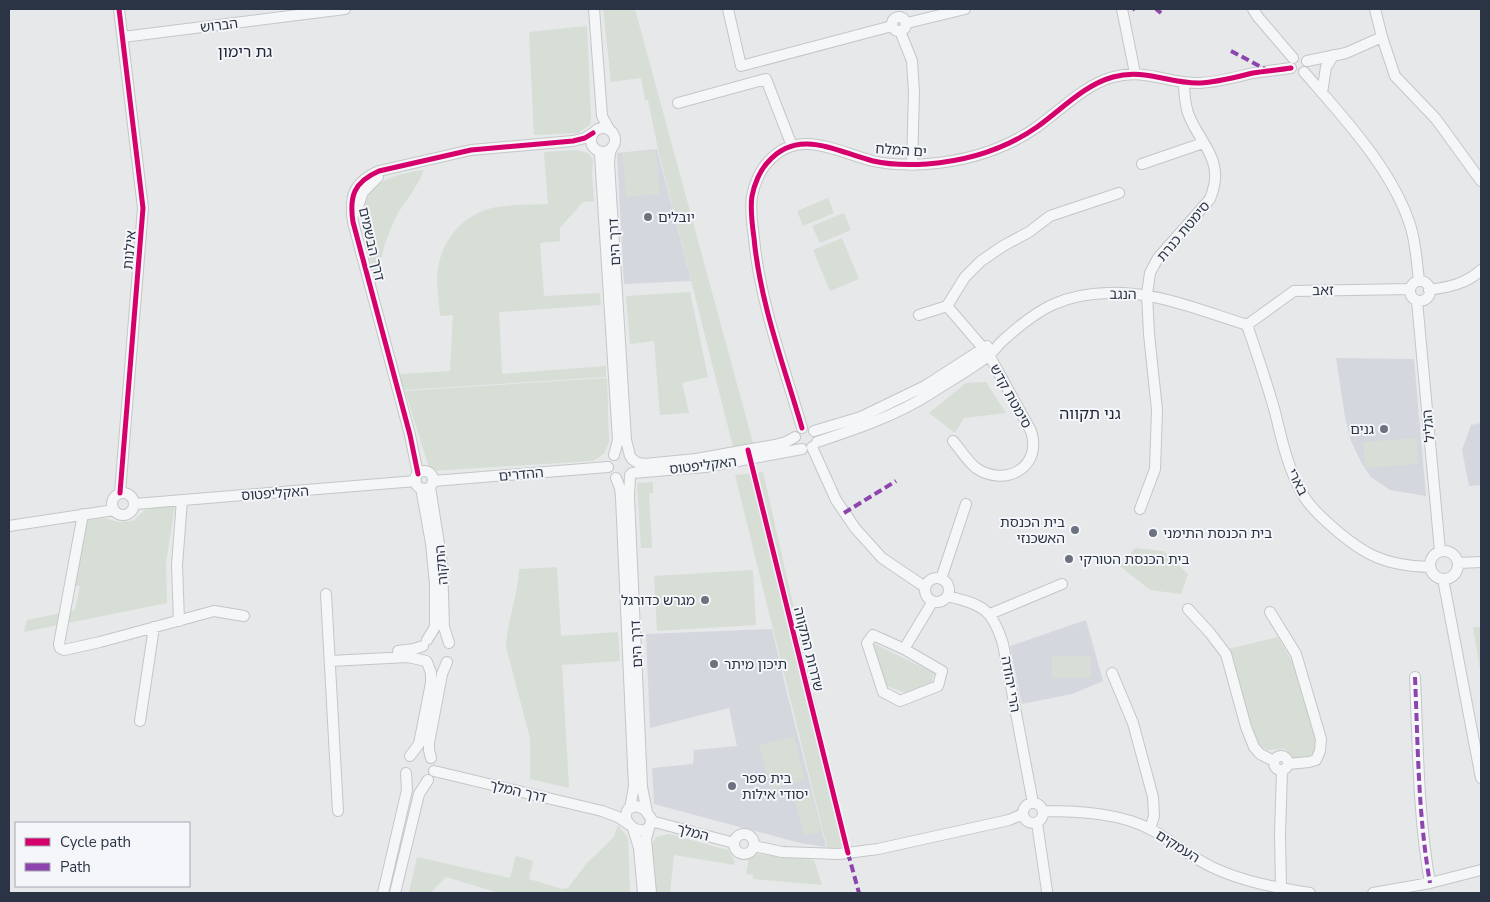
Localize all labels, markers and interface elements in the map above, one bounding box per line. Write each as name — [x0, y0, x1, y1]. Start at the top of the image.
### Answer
street label: הברוש — [199, 14, 239, 37]
district label: גת רימון — [218, 41, 272, 63]
street label: ים המלח — [875, 139, 927, 162]
street label: סימטת כנרת — [1152, 197, 1214, 266]
street label: דרך הבשמים — [354, 205, 389, 283]
place label: יובלים — [658, 208, 695, 227]
marker: יובלים — [642, 211, 654, 223]
street label: דרך הים — [604, 217, 625, 266]
street label: אילנות — [118, 230, 141, 270]
street label: זאב — [1312, 281, 1334, 300]
street label: הנגב — [1109, 285, 1137, 304]
street label: סימטת קדש — [985, 361, 1036, 432]
district label: גני תקווה — [1059, 403, 1121, 425]
street label: הגליל — [1418, 409, 1439, 443]
place label: גנים — [1350, 420, 1374, 439]
marker: גנים — [1378, 423, 1390, 435]
street label: האקליפטוס — [668, 452, 738, 479]
street label: ההדרים — [498, 463, 544, 486]
street label: בארי — [1283, 465, 1312, 499]
street label: האקליפטוס — [241, 482, 310, 505]
place label: בית הכנסת האשכנזי — [1000, 513, 1065, 548]
marker: בית הכנסת האשכנזי — [1069, 524, 1081, 536]
place label: בית הכנסת התימני — [1163, 524, 1272, 543]
marker: בית הכנסת התימני — [1147, 527, 1159, 539]
street label: התקוה — [430, 544, 453, 586]
place label: בית הכנסת הטורקי — [1079, 550, 1189, 569]
marker: בית הכנסת הטורקי — [1063, 553, 1075, 565]
place label: מגרש כדורגל — [621, 591, 695, 610]
marker: מגרש כדורגל — [699, 594, 711, 606]
street label: שדרות התקווה — [789, 605, 828, 693]
street label: דרך הים — [626, 619, 647, 668]
street label: הרי יהודה — [996, 654, 1025, 714]
place label: תיכון מיתר — [724, 655, 787, 674]
marker: תיכון מיתר — [708, 658, 720, 670]
place label: בית ספר יסודי אילות — [742, 769, 808, 804]
street label: דרך המלך — [488, 776, 549, 807]
marker: בית ספר יסודי אילות — [726, 780, 738, 792]
street label: המלך — [675, 819, 711, 846]
legend — [15, 822, 190, 887]
street label: העמקים — [1152, 826, 1203, 867]
text: Cycle path — [60, 832, 131, 852]
text: Path — [60, 857, 91, 877]

